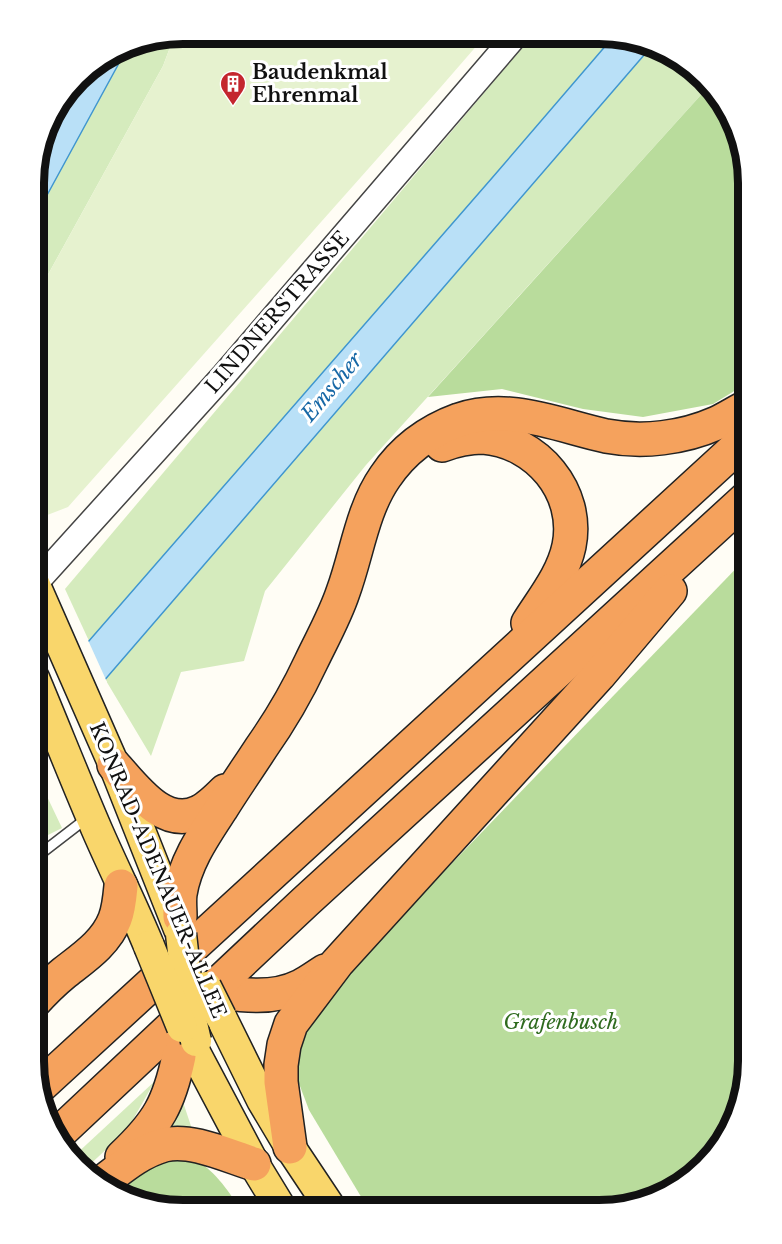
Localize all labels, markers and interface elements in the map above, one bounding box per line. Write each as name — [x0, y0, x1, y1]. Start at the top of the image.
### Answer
place label: Baudenkmal Ehrenmal — [252, 60, 388, 107]
building icon: Baudenkmal Ehrenmal — [218, 69, 248, 107]
street label: LINDNERSTRASSE — [200, 226, 354, 398]
water label: Emscher — [295, 346, 369, 428]
street label: KONRAD-ADENAUER-ALLEE — [85, 718, 231, 1022]
park label: Grafenbusch — [504, 1010, 619, 1034]

